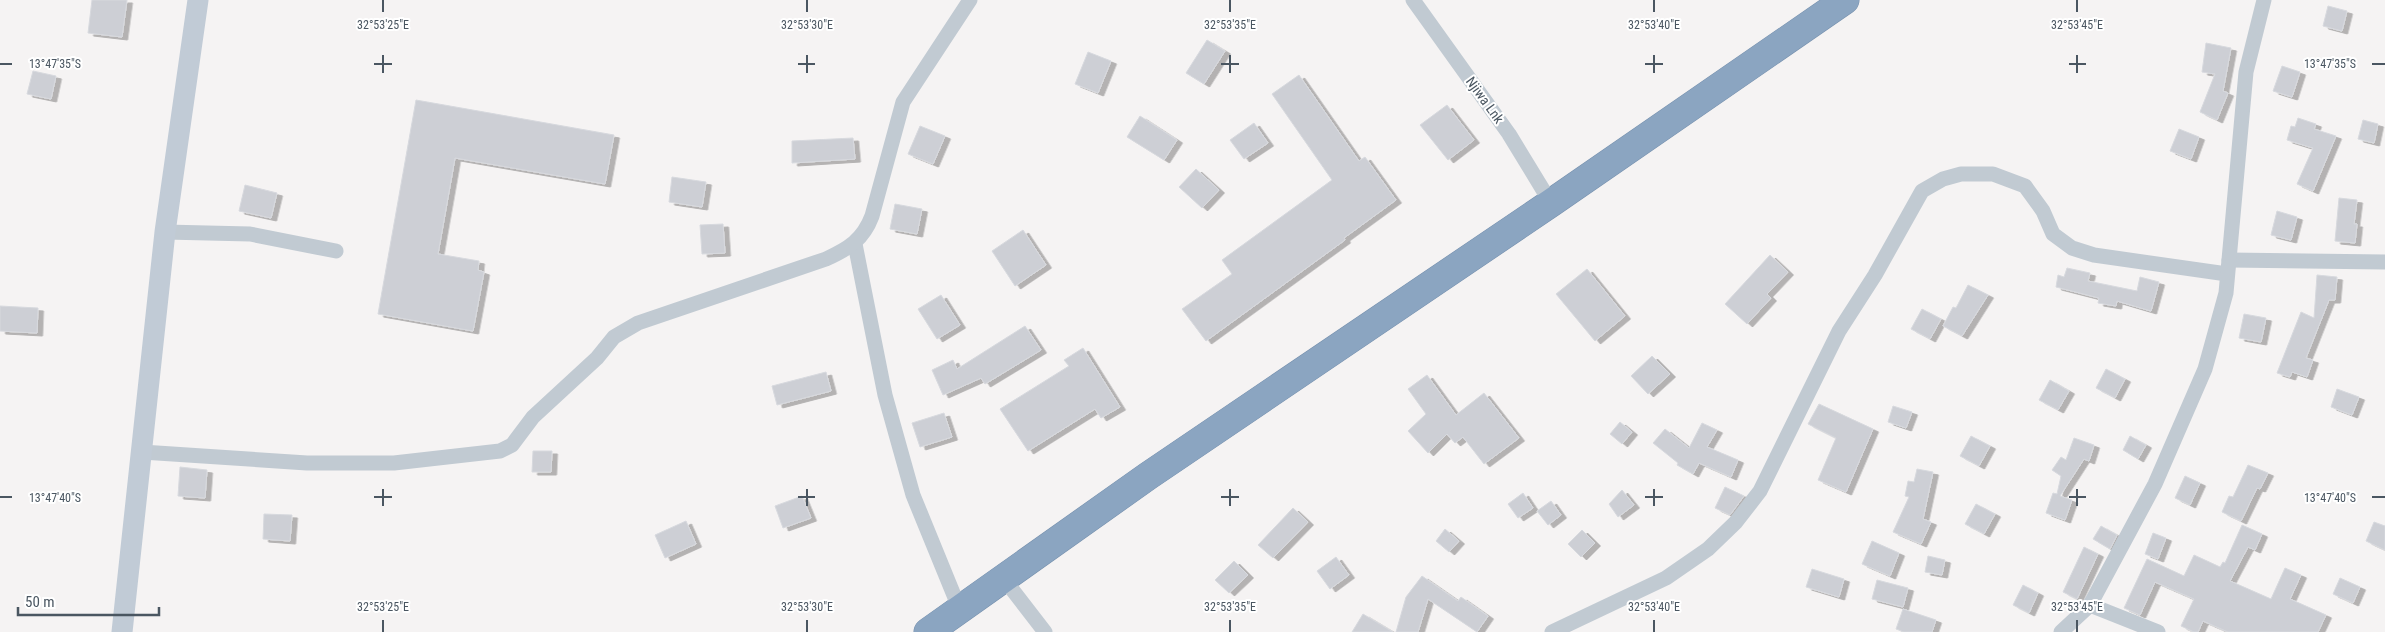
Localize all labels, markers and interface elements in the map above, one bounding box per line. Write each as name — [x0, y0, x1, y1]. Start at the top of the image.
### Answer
text: 32°53'25"E — [357, 18, 409, 32]
text: 32°53'30"E — [781, 18, 833, 32]
text: 32°53'35"E — [1204, 18, 1256, 32]
text: 32°53'40"E — [1628, 18, 1680, 32]
text: 32°53'45"E — [2051, 18, 2103, 32]
text: 13°47'35"S — [29, 57, 81, 71]
text: 13°47'35"S — [2304, 57, 2356, 71]
street label: Njiwa Lnk — [1463, 74, 1508, 127]
text: 13°47'40"S — [29, 491, 81, 505]
text: 13°47'40"S — [2304, 491, 2356, 505]
scale bar — [18, 584, 159, 616]
text: 50 m — [25, 593, 55, 611]
text: 32°53'25"E — [357, 600, 409, 614]
text: 32°53'30"E — [781, 600, 833, 614]
text: 32°53'35"E — [1204, 600, 1256, 614]
text: 32°53'40"E — [1628, 600, 1680, 614]
text: 32°53'45"E — [2051, 600, 2103, 614]

